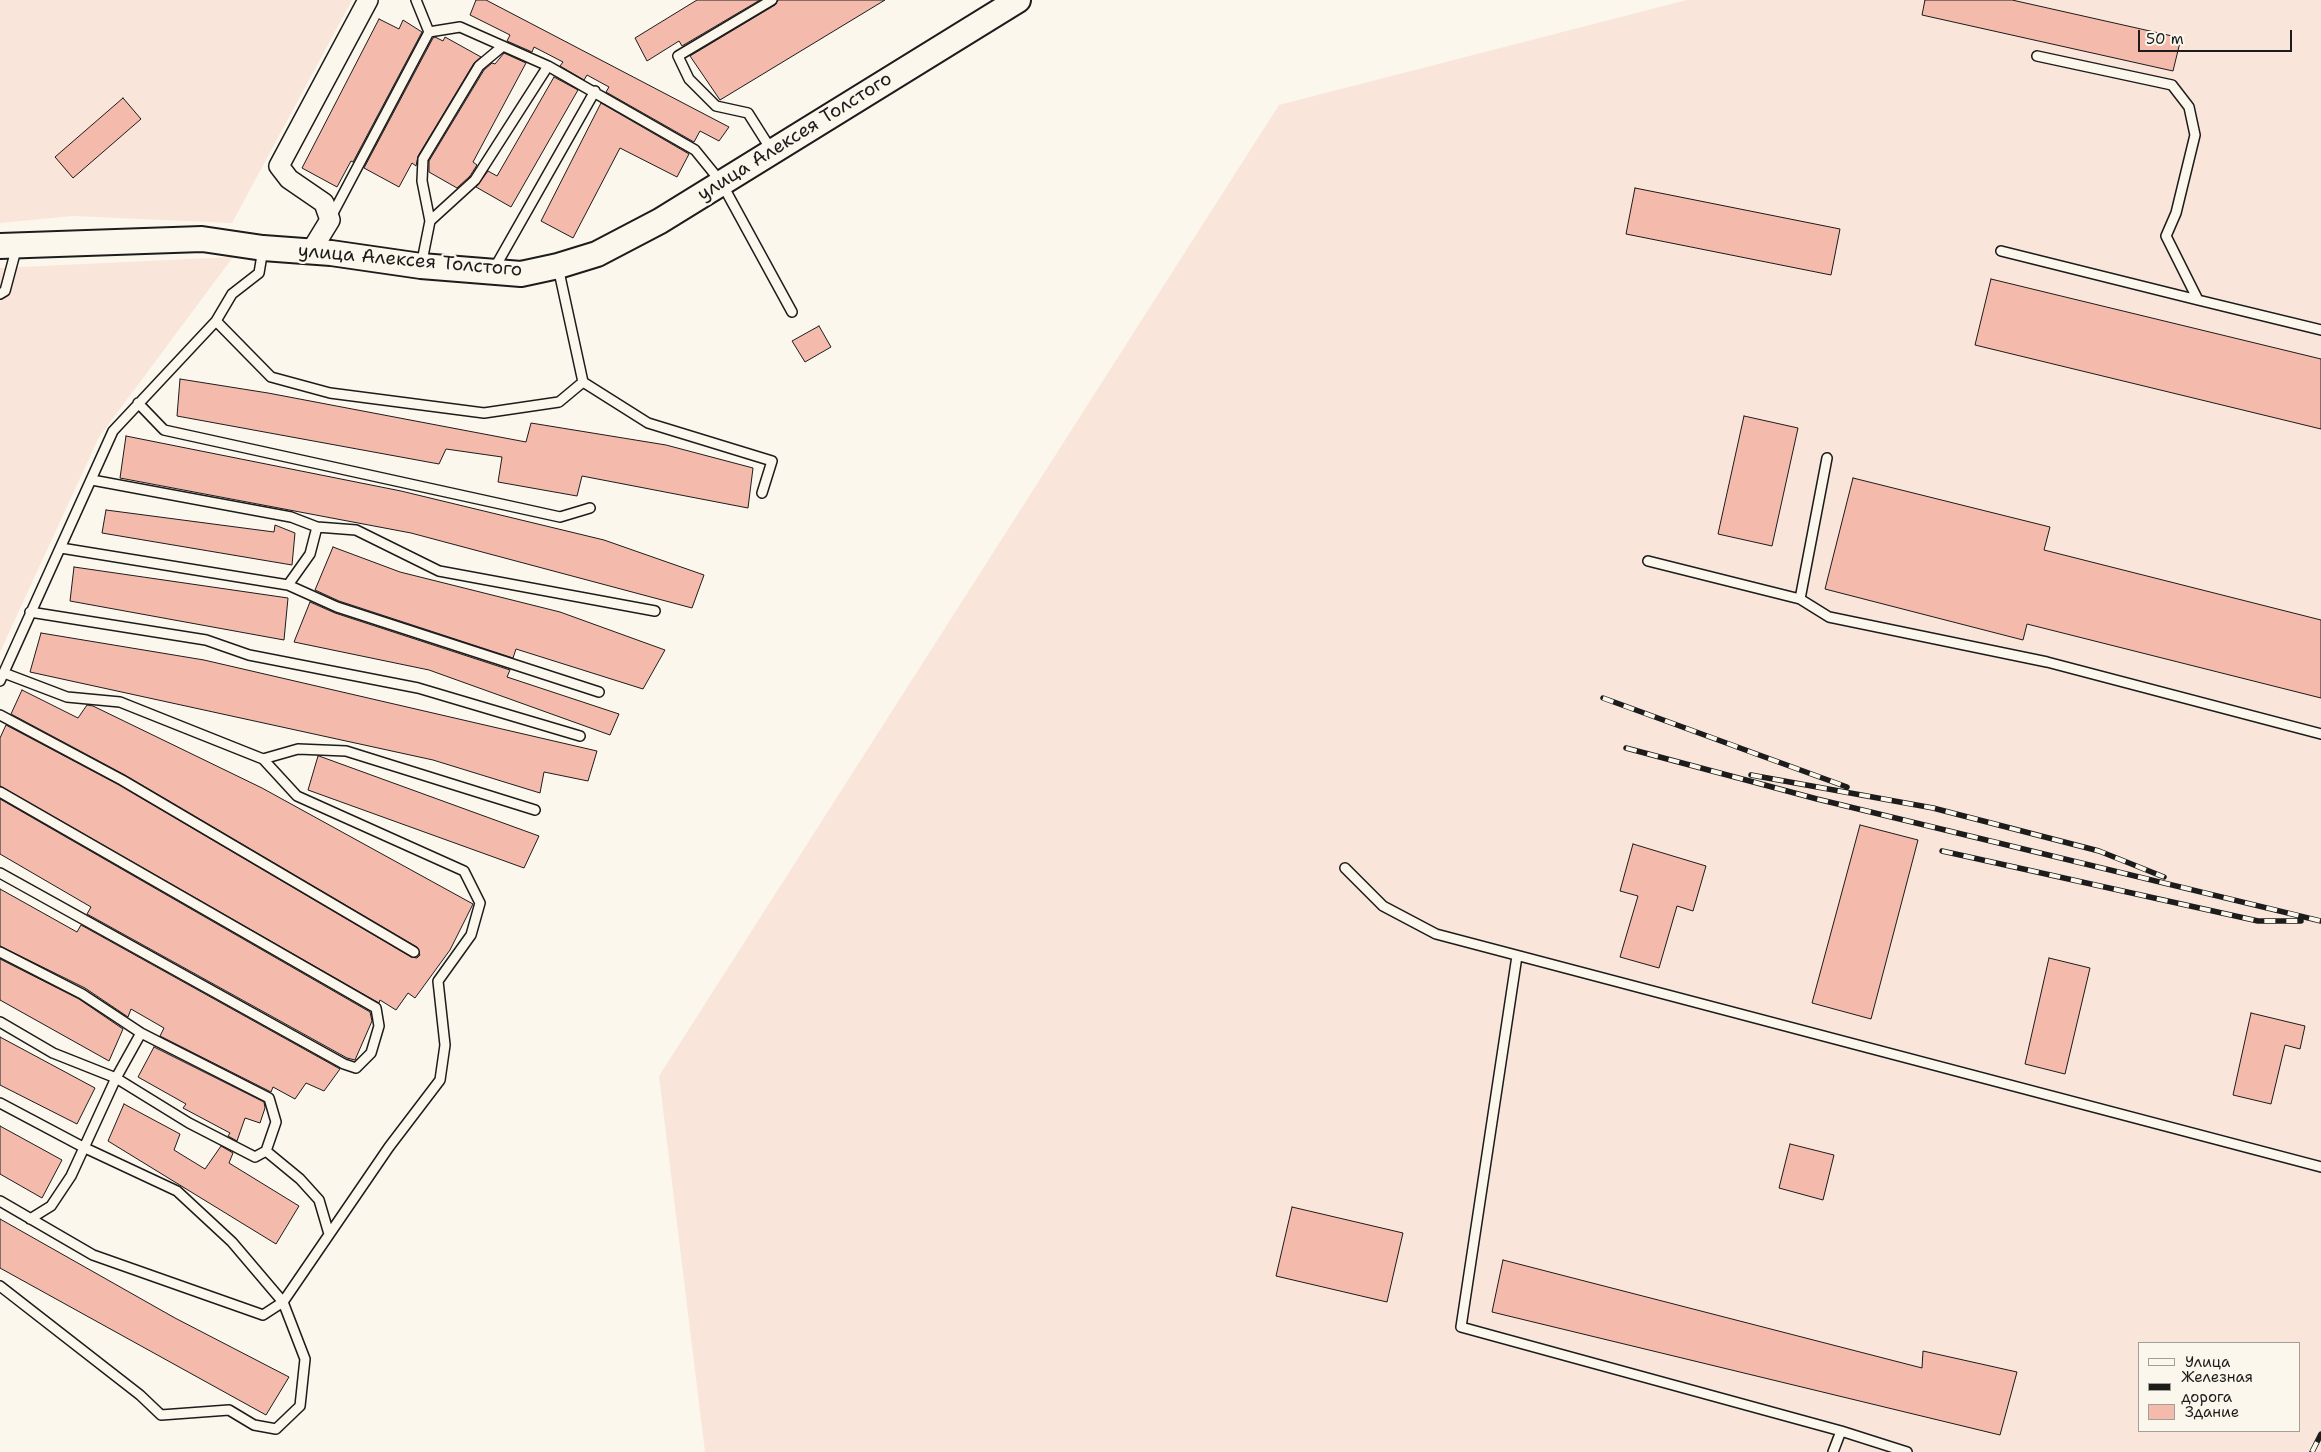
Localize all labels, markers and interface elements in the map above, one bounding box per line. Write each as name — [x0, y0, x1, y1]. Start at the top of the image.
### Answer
scale bar — [2141, 20, 2295, 52]
text: 50 m — [2146, 29, 2184, 49]
street label: улица Алексея Толстого — [693, 68, 897, 206]
street label: улица Алексея Толстого — [297, 240, 523, 282]
legend — [2138, 1342, 2301, 1432]
text: Улица — [2185, 1352, 2230, 1372]
text: Железная дорога — [2181, 1367, 2253, 1407]
text: Здание — [2185, 1402, 2239, 1422]

